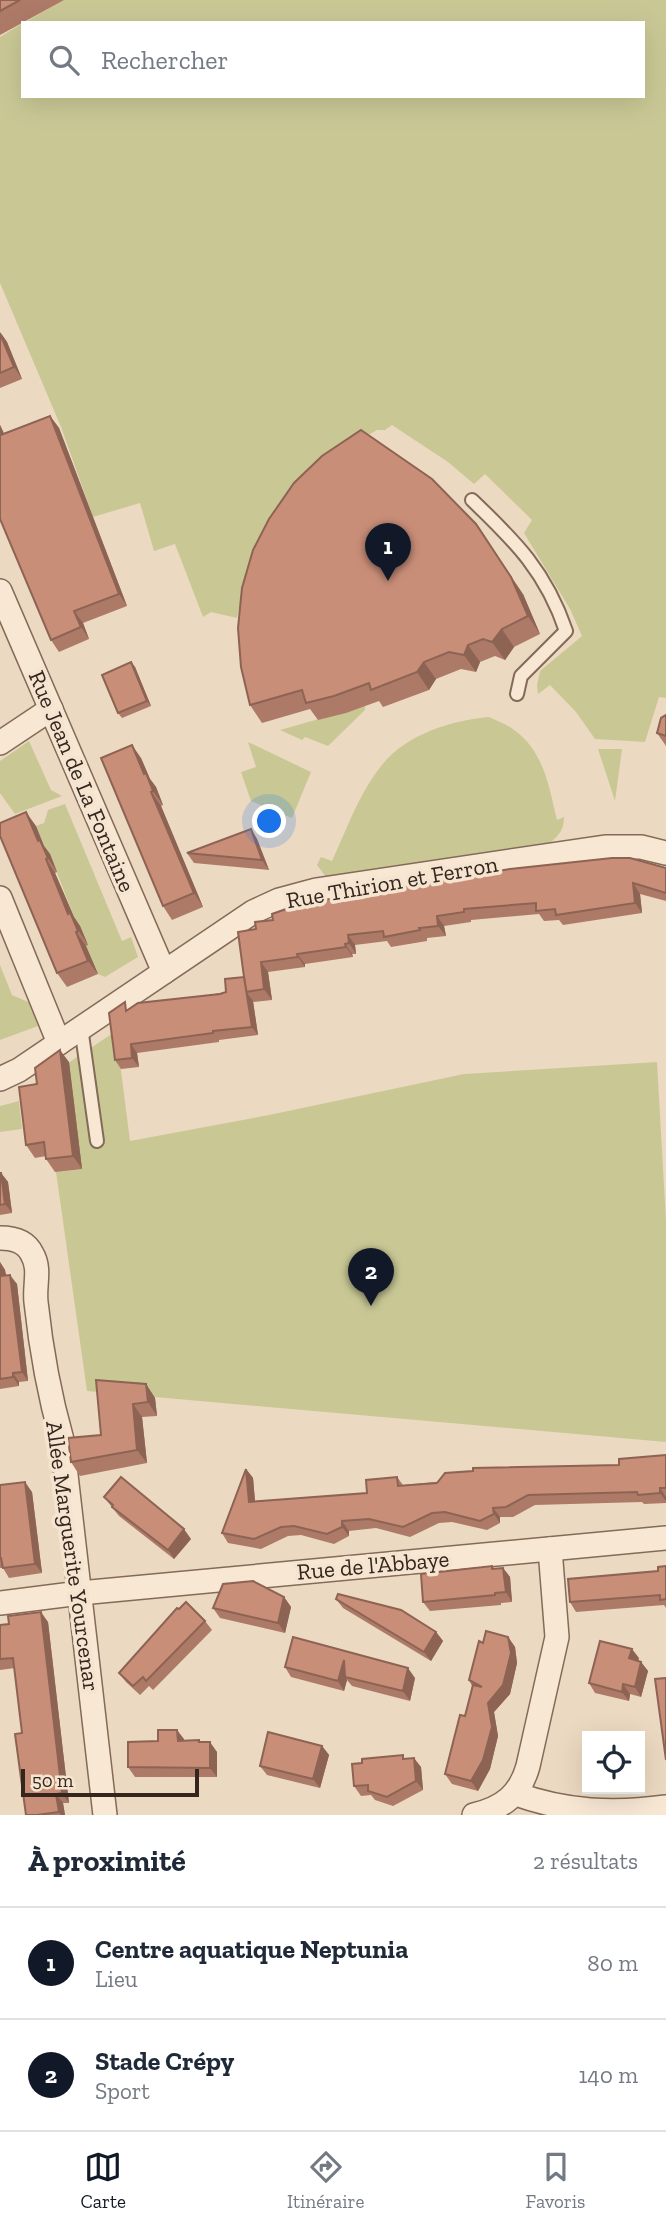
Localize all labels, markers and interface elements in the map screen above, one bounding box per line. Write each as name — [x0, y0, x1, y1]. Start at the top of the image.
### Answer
search box — [21, 21, 645, 98]
icon: search — [45, 41, 83, 79]
text: Rechercher — [101, 44, 228, 76]
pin: 1 — [365, 523, 411, 581]
street label: Rue Jean de La Fontaine — [23, 666, 141, 896]
your location — [252, 804, 286, 838]
street label: Rue Thirion et Ferron — [284, 850, 500, 914]
pin: 2 — [348, 1248, 394, 1306]
street label: Allée Marguerite Yourcenar — [40, 1419, 106, 1693]
street label: Rue de l'Abbaye — [296, 1544, 450, 1586]
map controls — [582, 1731, 645, 1794]
button: locate — [582, 1731, 645, 1794]
scale bar — [21, 1766, 200, 1798]
text: 50 m — [32, 1769, 73, 1792]
text: À proximité — [28, 1843, 186, 1879]
text: 2 résultats — [533, 1847, 638, 1875]
text: Centre aquatique Neptunia — [95, 1933, 408, 1965]
text: 1 — [46, 1949, 56, 1977]
text: 80 m — [587, 1949, 638, 1977]
text: Lieu — [95, 1965, 138, 1993]
text: Stade Crépy — [95, 2045, 234, 2077]
text: 2 — [45, 2061, 57, 2089]
text: 140 m — [578, 2061, 638, 2089]
text: Sport — [95, 2077, 150, 2105]
tab: Carte — [81, 2148, 126, 2213]
tab: Itinéraire — [287, 2148, 364, 2213]
tab: Favoris — [526, 2148, 585, 2213]

